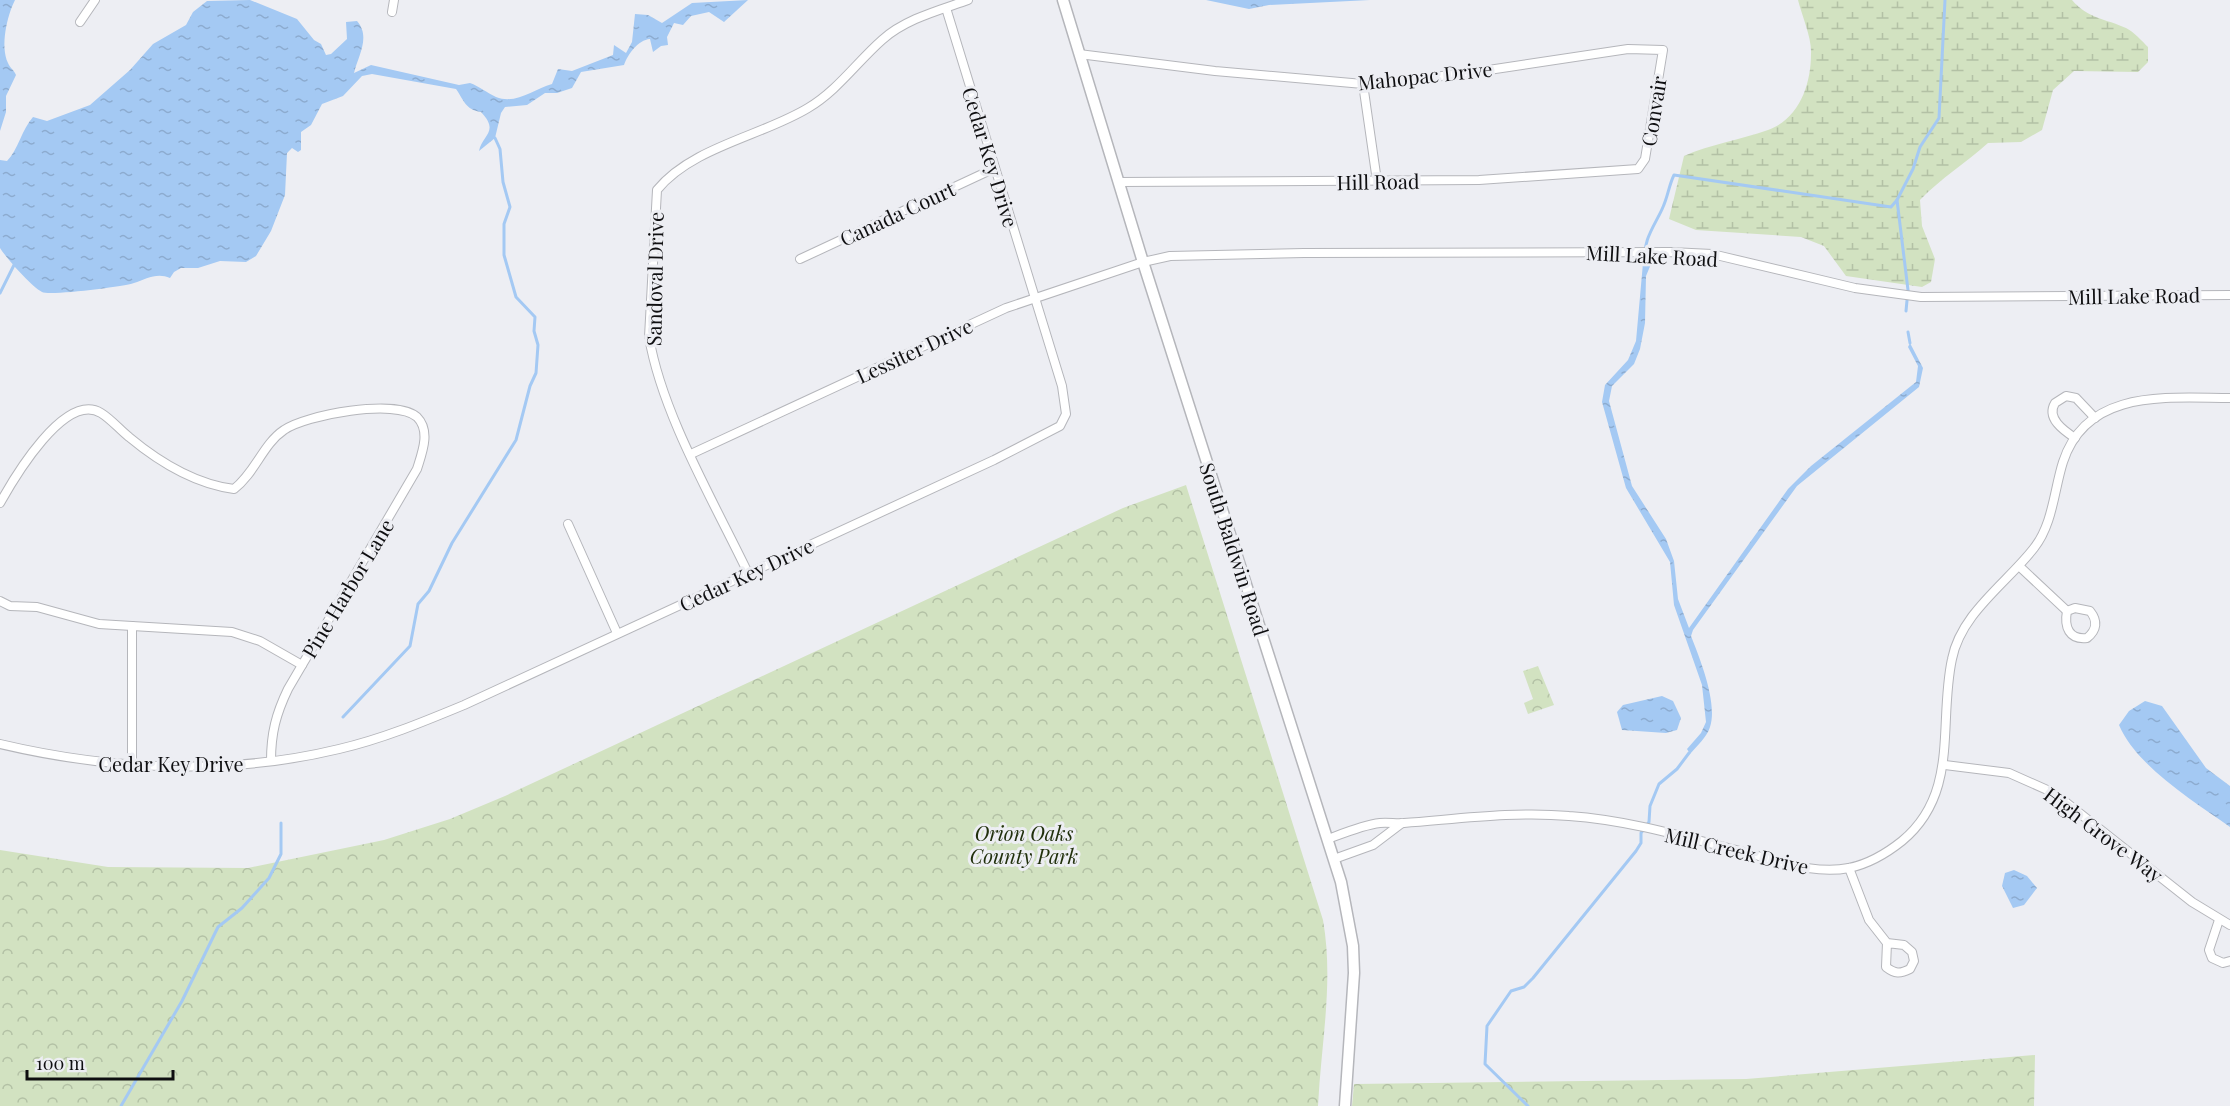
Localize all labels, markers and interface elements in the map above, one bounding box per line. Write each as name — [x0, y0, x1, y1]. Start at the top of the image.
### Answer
street label: Mahopac Drive — [1356, 55, 1494, 95]
street label: Convair — [1634, 74, 1672, 148]
street label: Cedar Key Drive — [957, 84, 1025, 230]
street label: Hill Road — [1336, 167, 1420, 195]
street label: Canada Court — [835, 174, 960, 251]
street label: Sandoval Drive — [639, 212, 669, 346]
street label: Mill Lake Road — [1585, 238, 1719, 272]
street label: Mill Lake Road — [2068, 280, 2201, 310]
street label: Lessiter Drive — [852, 311, 976, 389]
street label: South Baldwin Road — [1194, 459, 1276, 639]
street label: Pine Harbor Lane — [295, 514, 399, 662]
street label: Cedar Key Drive — [674, 531, 818, 617]
street label: Cedar Key Drive — [98, 750, 244, 777]
street label: High Grove Way — [2039, 780, 2169, 888]
park label: Orion Oaks County Park — [970, 819, 1078, 869]
street label: Mill Creek Drive — [1662, 820, 1812, 880]
scale bar — [27, 1043, 172, 1081]
text: 100 m — [36, 1051, 85, 1075]

